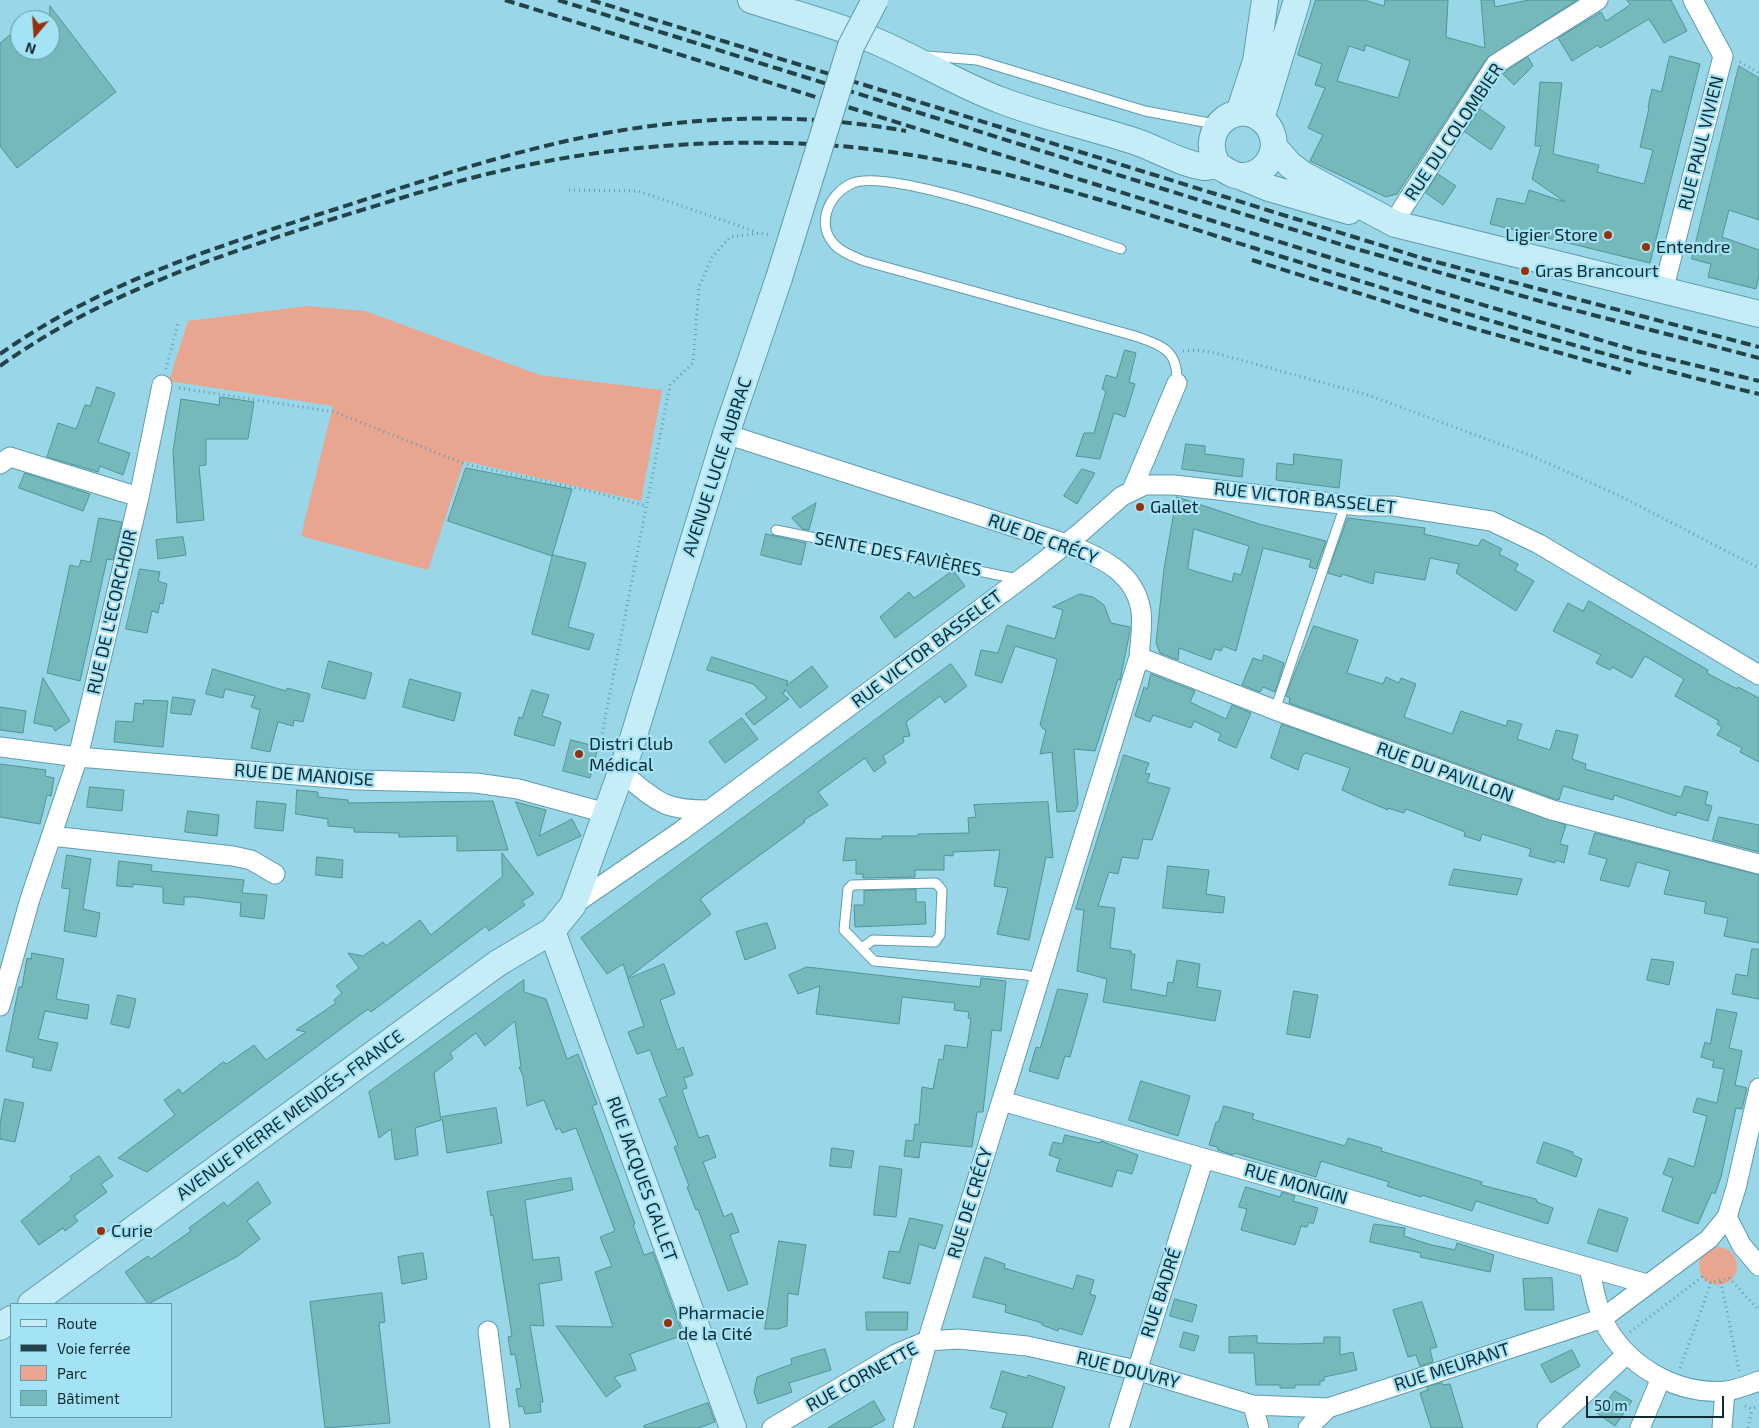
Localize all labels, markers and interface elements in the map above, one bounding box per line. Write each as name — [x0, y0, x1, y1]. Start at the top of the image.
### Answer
north arrow — [10, 10, 60, 60]
text: N — [23, 39, 38, 58]
street label: RUE DU COLOMBIER — [1400, 59, 1508, 205]
street label: RUE PAUL VIVIEN — [1674, 74, 1728, 212]
place label: Ligier Store — [1505, 224, 1598, 246]
marker: Ligier Store — [1602, 229, 1614, 241]
place label: Entendre — [1656, 236, 1730, 258]
marker: Entendre — [1640, 241, 1652, 253]
place label: Gras Brancourt — [1535, 260, 1658, 282]
marker: Gras Brancourt — [1519, 265, 1531, 277]
street label: AVENUE LUCIE AUBRAC — [678, 375, 756, 559]
street label: RUE VICTOR BASSELET — [1213, 478, 1397, 518]
place label: Gallet — [1150, 496, 1198, 518]
marker: Gallet — [1134, 501, 1146, 513]
street label: RUE DE CRÉCY — [985, 509, 1101, 569]
street label: SENTE DES FAVIÈRES — [813, 527, 983, 581]
street label: RUE DE L'ECORCHOIR — [83, 528, 141, 696]
street label: RUE VICTOR BASSELET — [847, 585, 1007, 713]
place label: Distri Club Médical — [589, 733, 673, 776]
street label: RUE DU PAVILLON — [1373, 737, 1517, 807]
marker: Distri Club Médical — [573, 748, 585, 760]
street label: RUE DE MANOISE — [233, 759, 375, 791]
street label: AVENUE PIERRE MENDÉS-FRANCE — [172, 1025, 408, 1205]
street label: RUE JACQUES GALLET — [602, 1093, 682, 1265]
street label: RUE DE CRÉCY — [943, 1145, 997, 1261]
street label: RUE MONGIN — [1242, 1159, 1350, 1209]
place label: Curie — [111, 1220, 153, 1242]
marker: Curie — [95, 1225, 107, 1237]
street label: RUE BADRÉ — [1136, 1246, 1186, 1340]
place label: Pharmacie de la Cité — [678, 1302, 765, 1345]
legend — [10, 1303, 172, 1418]
text: Route — [57, 1314, 97, 1332]
marker: Pharmacie de la Cité — [662, 1317, 674, 1329]
street label: RUE CORNETTE — [802, 1337, 922, 1417]
street label: RUE MEURANT — [1391, 1338, 1513, 1396]
text: Voie ferrée — [57, 1339, 131, 1357]
street label: RUE DOUVRY — [1074, 1347, 1182, 1393]
text: Parc — [57, 1364, 87, 1382]
scale bar — [1589, 1386, 1726, 1418]
text: Bâtiment — [57, 1389, 120, 1407]
text: 50 m — [1594, 1396, 1628, 1414]

